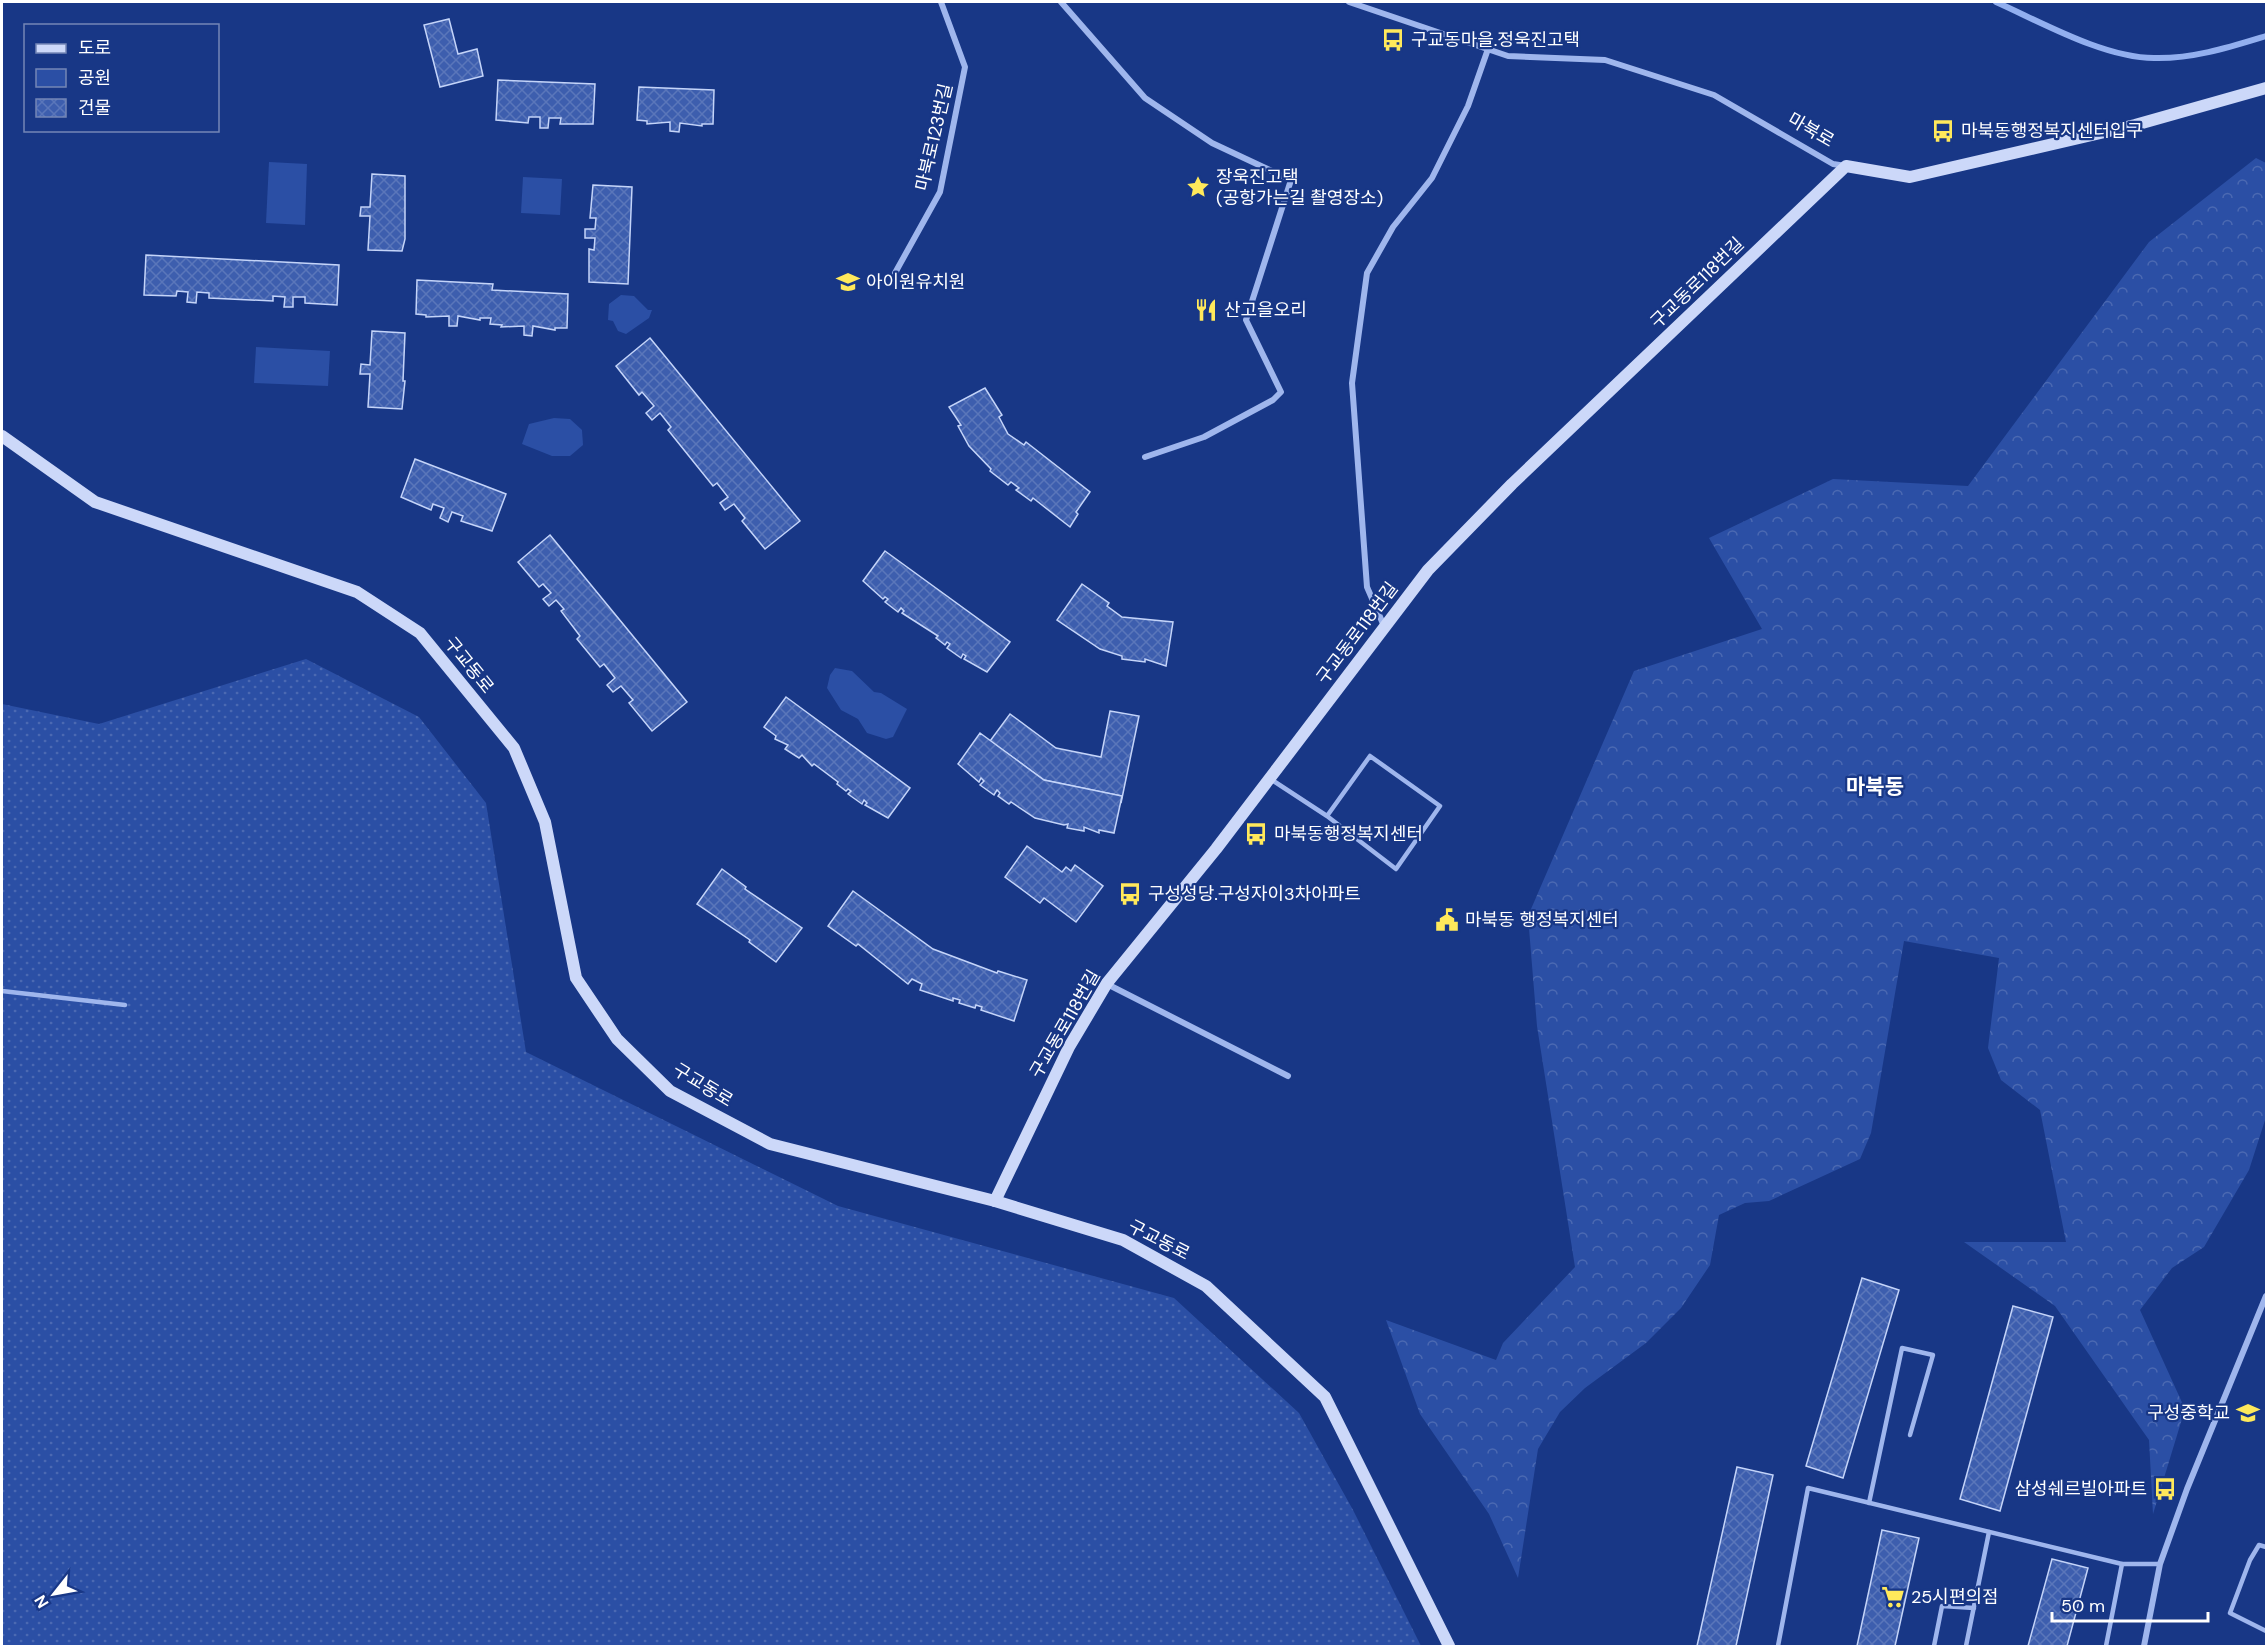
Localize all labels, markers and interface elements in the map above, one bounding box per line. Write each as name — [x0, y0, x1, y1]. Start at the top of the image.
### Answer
legend — [24, 24, 219, 132]
bus stop icon: 구교동마을.정욱진고택 — [1380, 27, 1406, 53]
place label: 구교동마을.정욱진고택 — [1411, 28, 1580, 52]
text: 도로 — [78, 36, 111, 60]
text: 공원 — [78, 66, 111, 90]
street label: 마북로123번길 — [910, 81, 958, 193]
text: 건물 — [78, 96, 111, 120]
street label: 마북로 — [1783, 107, 1839, 153]
bus stop icon: 마북동행정복지센터입구 — [1930, 118, 1956, 144]
place label: 마북동행정복지센터입구 — [1961, 119, 2143, 143]
place label: 장욱진고택 (공항가는길 촬영장소) — [1216, 165, 1383, 210]
place icon: 장욱진고택 (공항가는길 촬영장소) — [1185, 174, 1211, 200]
street label: 구교동로118번길 — [1645, 232, 1749, 334]
school or university icon: 아이원유치원 — [835, 269, 861, 295]
place label: 아이원유치원 — [866, 270, 965, 294]
restaurant icon: 산고을오리 — [1193, 297, 1219, 323]
place label: 산고을오리 — [1224, 298, 1307, 322]
street label: 구교동로118번길 — [1311, 577, 1403, 689]
street label: 구교동로 — [439, 632, 499, 698]
district label: 마북동 — [1846, 773, 1904, 801]
bus stop icon: 마북동행정복지센터 — [1243, 821, 1269, 847]
place label: 마북동행정복지센터 — [1274, 822, 1423, 846]
bus stop icon: 구성성당.구성자이3차아파트 — [1117, 881, 1143, 907]
place label: 구성성당.구성자이3차아파트 — [1148, 882, 1361, 906]
public building icon: 마북동 행정복지센터 — [1434, 907, 1460, 933]
place label: 마북동 행정복지센터 — [1465, 908, 1619, 932]
street label: 구교동로118번길 — [1024, 965, 1106, 1083]
street label: 구교동로 — [668, 1058, 738, 1112]
street label: 구교동로 — [1124, 1214, 1194, 1266]
school or university icon: 구성중학교 — [2235, 1400, 2261, 1426]
place label: 구성중학교 — [2147, 1401, 2230, 1425]
bus stop icon: 삼성쉐르빌아파트 — [2152, 1476, 2178, 1502]
place label: 삼성쉐르빌아파트 — [2015, 1477, 2147, 1501]
north arrow — [24, 1564, 84, 1624]
supermarket icon: 25시편의점 — [1880, 1584, 1906, 1610]
place label: 25시편의점 — [1911, 1585, 1999, 1609]
scale bar — [2052, 1585, 2208, 1623]
text: N — [30, 1591, 54, 1612]
text: 50 m — [2061, 1594, 2105, 1618]

